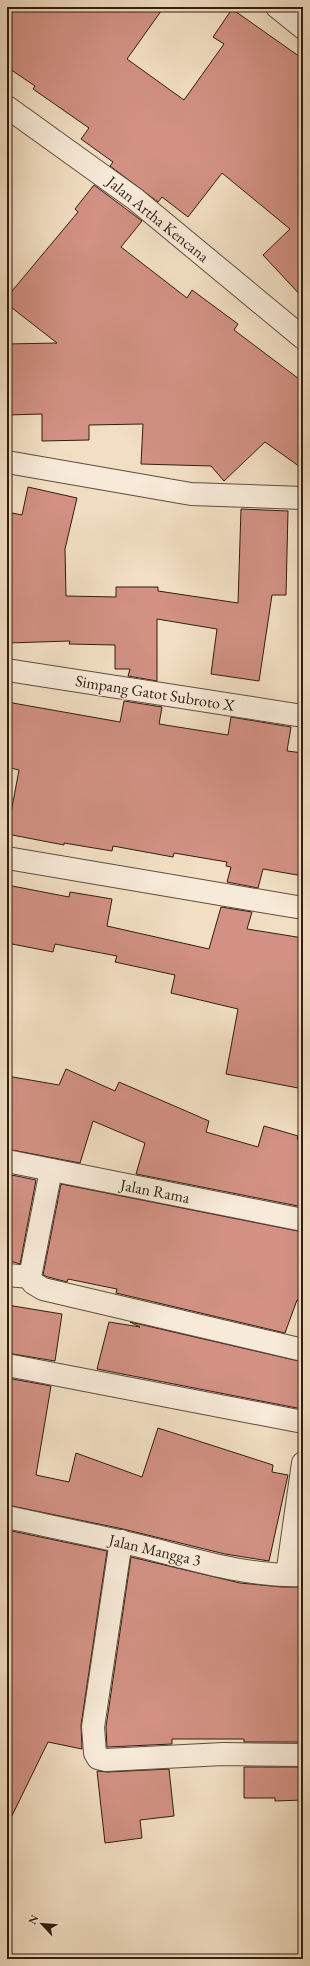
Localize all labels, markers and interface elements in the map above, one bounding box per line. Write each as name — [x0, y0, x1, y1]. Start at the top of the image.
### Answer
street label: Jalan Artha Kencana — [101, 170, 214, 267]
street label: Simpang Gatot Subroto X — [74, 670, 237, 716]
street label: Jalan Rama — [117, 1174, 192, 1208]
street label: Jalan Mangga 3 — [105, 1529, 203, 1571]
north arrow — [22, 1904, 62, 1944]
text: N — [25, 1912, 41, 1927]

